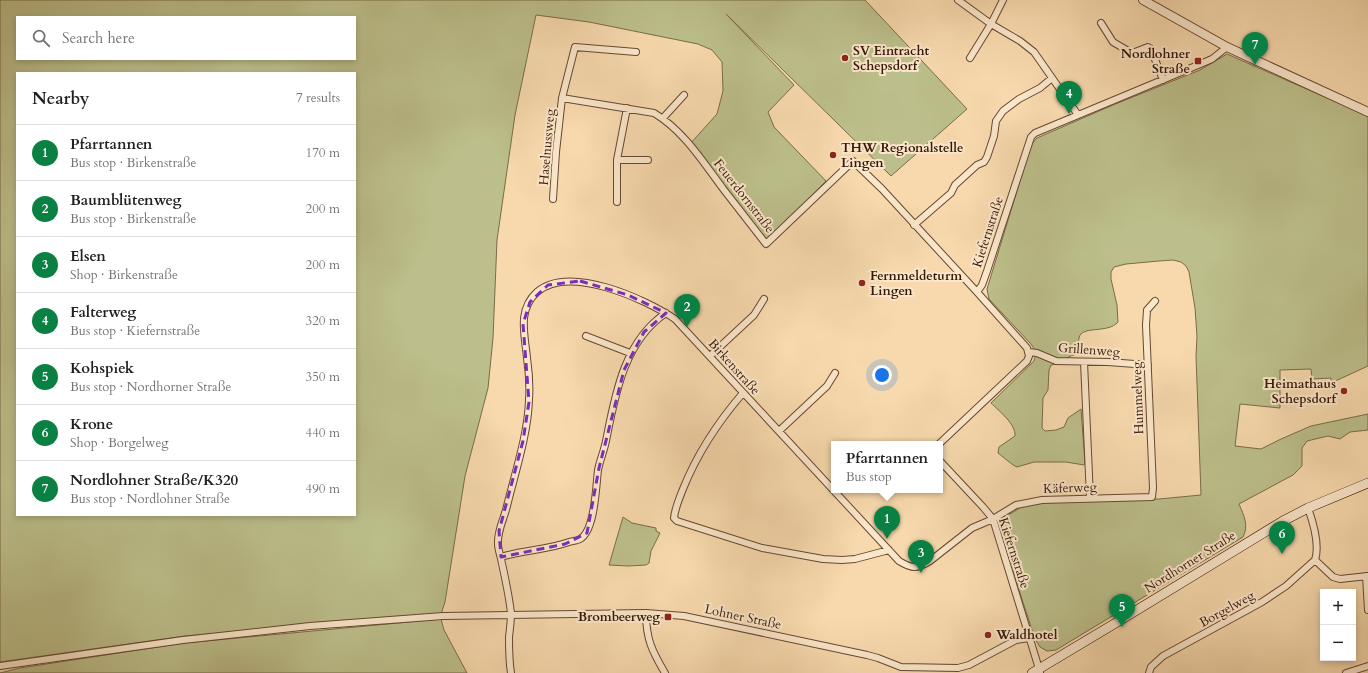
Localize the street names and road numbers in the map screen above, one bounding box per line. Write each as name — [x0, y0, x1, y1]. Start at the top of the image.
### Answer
street label: Haselnussweg — [535, 107, 559, 186]
street label: Feuerdornstraße — [709, 155, 779, 237]
street label: Kiefernstraße — [968, 194, 1008, 270]
street label: Birkenstraße — [704, 335, 764, 399]
street label: Grillenweg — [1057, 339, 1121, 361]
street label: Hummelweg — [1128, 361, 1148, 435]
street label: Käferweg — [1043, 478, 1098, 498]
street label: Kiefernstraße — [994, 515, 1034, 591]
street label: Nordhorner Straße — [1141, 527, 1239, 597]
street label: Borgelweg — [1196, 586, 1259, 632]
street label: Lohner Straße — [703, 600, 783, 634]

